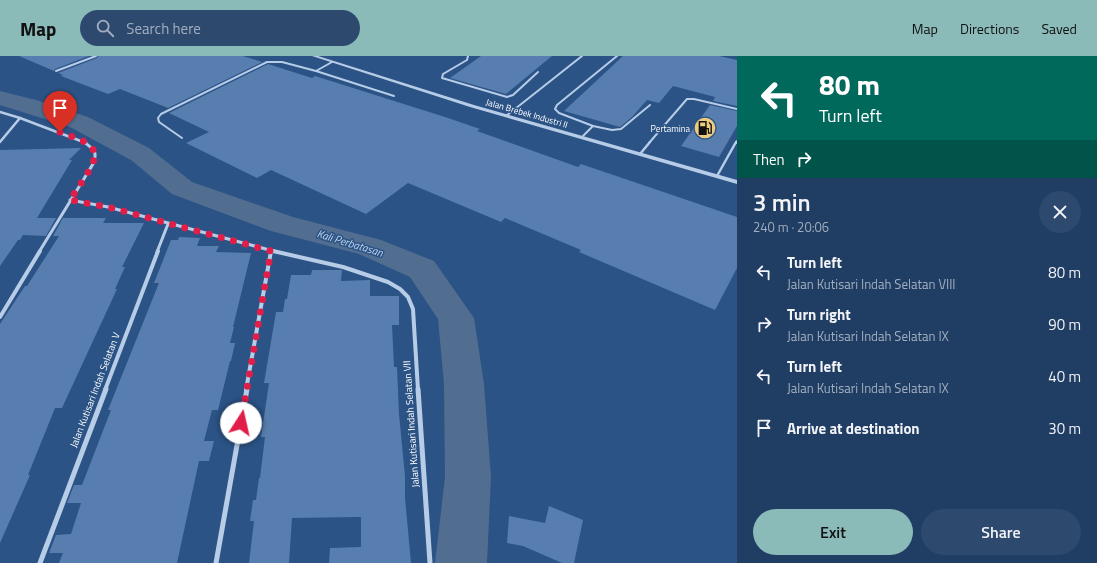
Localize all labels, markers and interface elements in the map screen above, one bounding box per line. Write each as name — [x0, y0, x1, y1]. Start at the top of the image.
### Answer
search box — [80, 10, 360, 46]
text: Map — [20, 14, 56, 43]
icon: search — [94, 17, 116, 39]
text: Search here — [126, 17, 201, 40]
text: Map — [912, 18, 938, 39]
text: Directions — [960, 18, 1019, 39]
text: Saved — [1041, 18, 1077, 39]
text: 80 m — [819, 63, 880, 106]
icon: left — [753, 72, 805, 124]
pin — [43, 91, 77, 132]
street label: Jalan Brebek Industri II — [485, 95, 569, 131]
icon: arrive — [49, 97, 71, 119]
text: Turn left — [819, 102, 882, 129]
fuel station icon: Pertamina — [692, 115, 718, 141]
place label: Pertamina — [651, 122, 690, 135]
text: Then — [753, 148, 785, 171]
icon: right — [793, 148, 815, 170]
text: 3 min — [753, 184, 811, 220]
button: close — [1039, 191, 1081, 233]
text: 240 m · 20:06 — [753, 217, 829, 237]
water label: Kali Perbatasan — [315, 225, 386, 261]
text: Turn left — [787, 251, 842, 274]
icon: left — [753, 261, 775, 283]
text: 80 m — [1048, 261, 1081, 284]
text: Jalan Kutisari Indah Selatan VIII — [787, 274, 956, 294]
text: Turn right — [787, 303, 851, 326]
icon: right — [753, 313, 775, 335]
text: 90 m — [1048, 313, 1081, 336]
text: Jalan Kutisari Indah Selatan IX — [787, 326, 949, 346]
street label: Jalan Kutisari Indah Selatan V — [66, 330, 124, 450]
text: Turn left — [787, 355, 842, 378]
street label: Jalan Kutisari Indah Selatan VII — [399, 360, 423, 488]
icon: left — [753, 365, 775, 387]
text: 40 m — [1048, 365, 1081, 388]
text: Jalan Kutisari Indah Selatan IX — [787, 378, 949, 398]
position arrow — [220, 402, 262, 444]
icon: arrive — [753, 417, 775, 439]
text: Arrive at destination — [787, 417, 920, 440]
text: 30 m — [1048, 417, 1081, 440]
button: Exit — [753, 509, 913, 555]
button: Share — [921, 509, 1081, 555]

